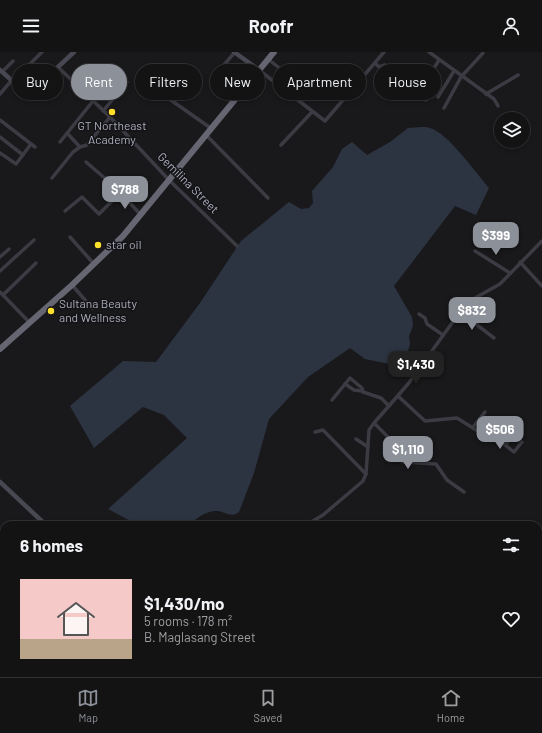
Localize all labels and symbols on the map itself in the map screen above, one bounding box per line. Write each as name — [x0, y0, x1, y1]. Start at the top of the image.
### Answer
marker: GT Northeast Academy — [107, 107, 117, 117]
place label: GT Northeast Academy — [77, 118, 147, 146]
street label: Gemilina Street — [155, 149, 222, 216]
pin: $788 — [101, 176, 149, 210]
pin: $399 — [472, 222, 520, 256]
place label: star oil — [106, 237, 141, 251]
marker: star oil — [93, 240, 103, 250]
place label: Sultana Beauty and Wellness — [59, 296, 137, 324]
pin: $832 — [448, 297, 496, 331]
marker: Sultana Beauty and Wellness — [46, 306, 56, 316]
pin: $1,430 — [383, 351, 449, 385]
pin: $506 — [476, 416, 524, 450]
pin: $1,110 — [375, 436, 441, 470]

